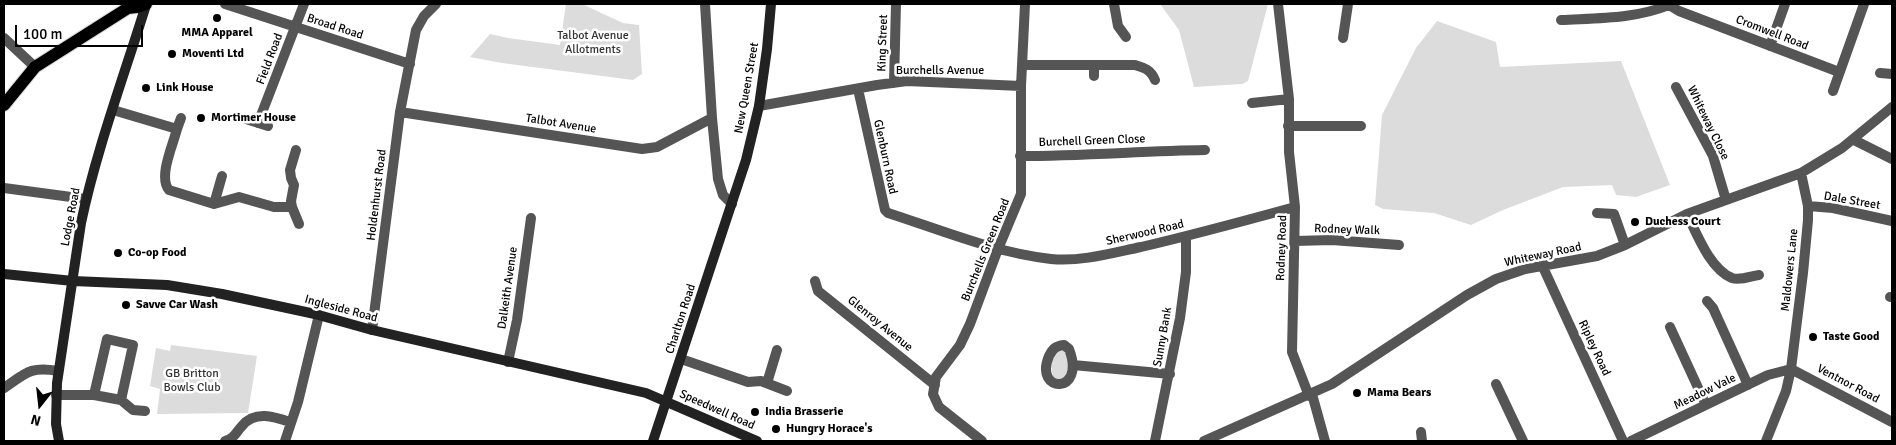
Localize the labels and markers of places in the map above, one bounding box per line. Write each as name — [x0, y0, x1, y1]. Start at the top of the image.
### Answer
marker: MMA Apparel — [211, 12, 223, 24]
place label: MMA Apparel — [181, 26, 253, 40]
place label: Moventi Ltd — [182, 47, 244, 61]
marker: Moventi Ltd — [166, 48, 178, 60]
place label: Link House — [156, 81, 214, 95]
marker: Link House — [140, 82, 152, 94]
place label: Mortimer House — [211, 111, 296, 125]
marker: Mortimer House — [195, 112, 207, 124]
place label: Duchess Court — [1645, 215, 1721, 229]
marker: Duchess Court — [1629, 216, 1641, 228]
place label: Co-op Food — [128, 246, 186, 260]
marker: Co-op Food — [112, 247, 124, 259]
place label: Savve Car Wash — [136, 298, 218, 312]
marker: Savve Car Wash — [120, 299, 132, 311]
place label: Taste Good — [1823, 330, 1880, 344]
marker: Taste Good — [1807, 331, 1819, 343]
place label: Mama Bears — [1367, 386, 1431, 400]
marker: Mama Bears — [1351, 387, 1363, 399]
place label: India Brasserie — [765, 405, 843, 419]
marker: India Brasserie — [749, 406, 761, 418]
place label: Hungry Horace's — [786, 422, 872, 436]
marker: Hungry Horace's — [770, 423, 782, 435]

